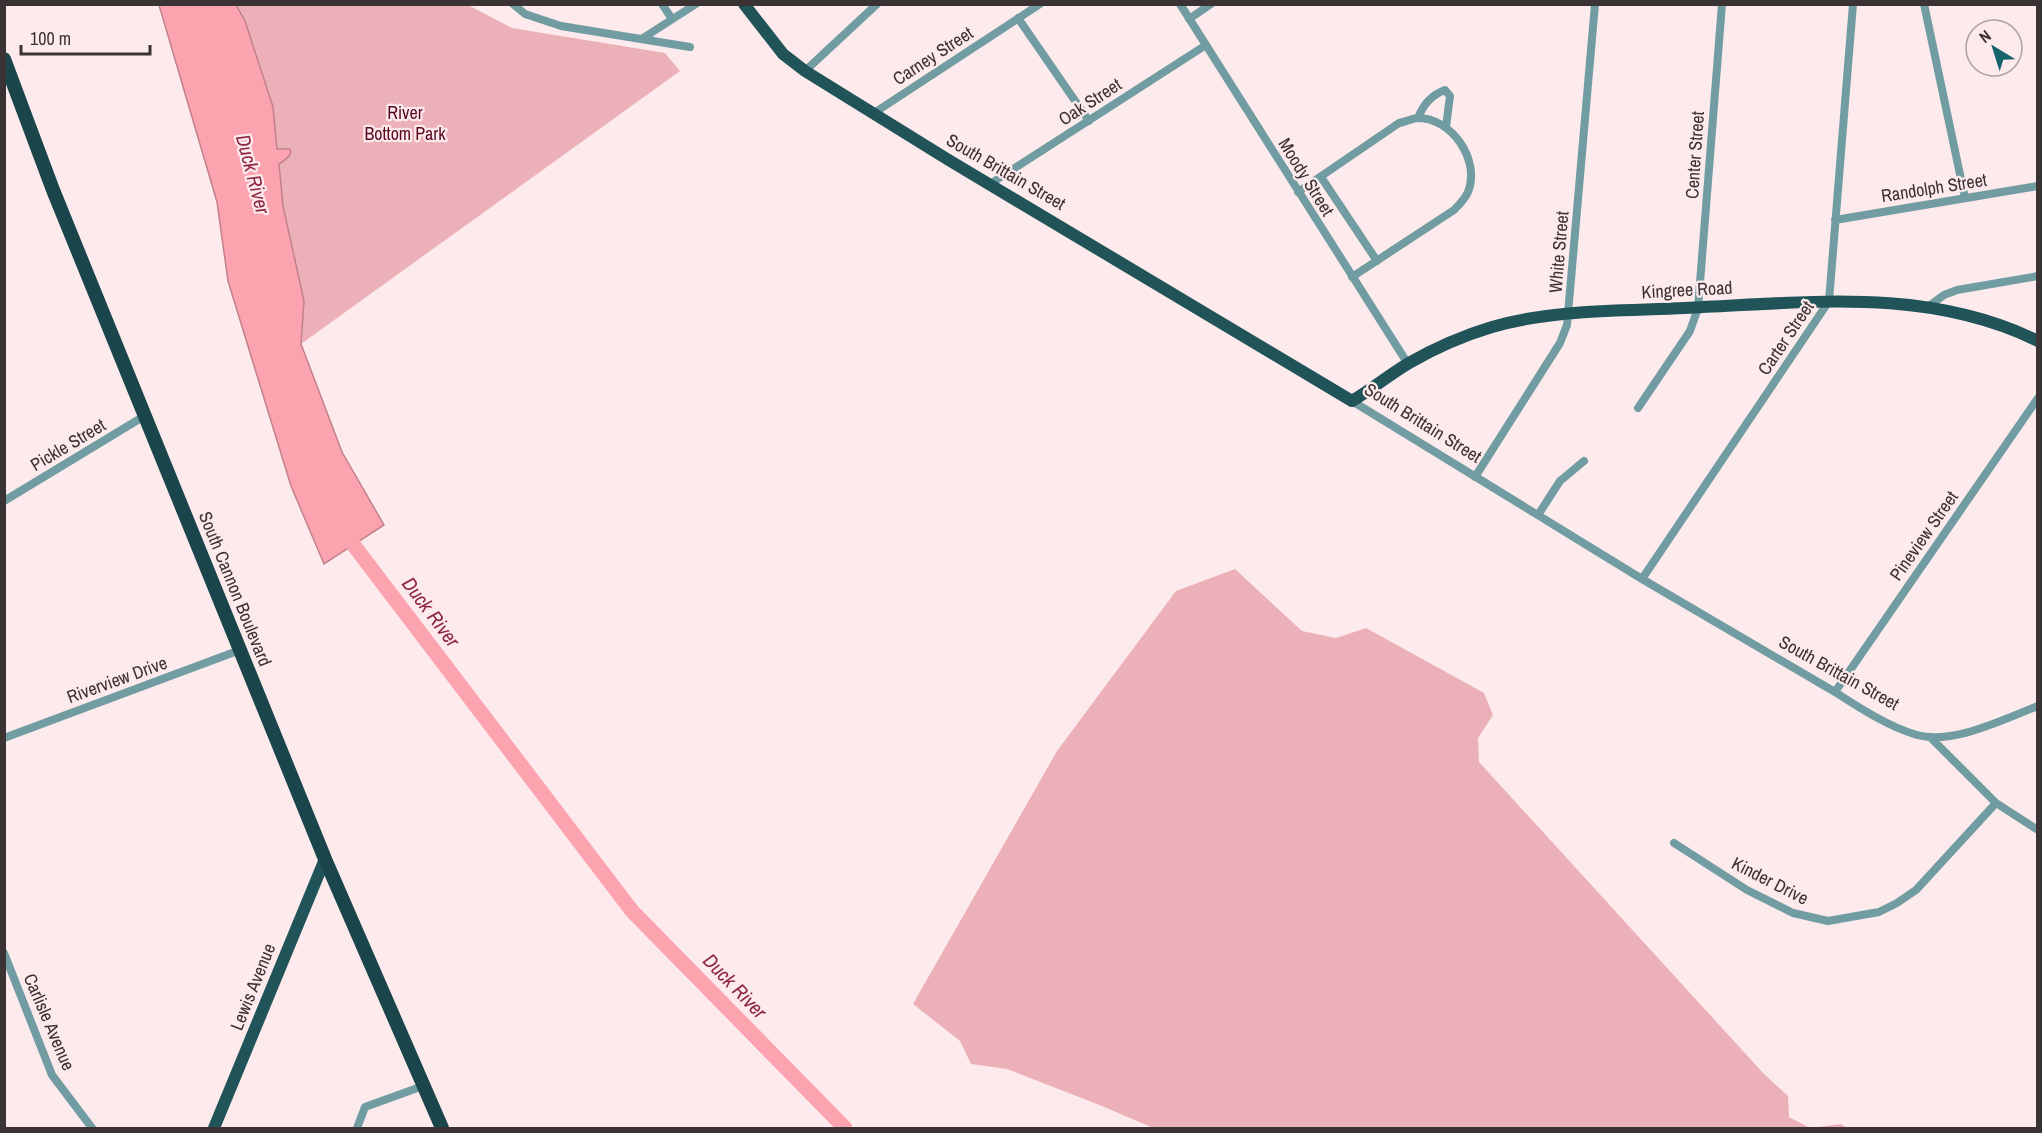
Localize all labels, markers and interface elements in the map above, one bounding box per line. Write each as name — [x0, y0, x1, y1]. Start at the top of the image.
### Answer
scale bar — [21, 18, 150, 56]
north arrow — [1964, 18, 2024, 78]
street label: Carney Street — [888, 20, 978, 91]
text: N — [1974, 25, 1995, 48]
text: 100 m — [30, 26, 71, 51]
street label: Oak Street — [1053, 72, 1126, 131]
park label: River Bottom Park — [364, 100, 446, 146]
street label: Center Street — [1679, 110, 1710, 200]
street label: South Brittain Street — [942, 127, 1070, 216]
water label: Duck River — [230, 131, 277, 217]
street label: Moody Street — [1273, 133, 1340, 221]
street label: Randolph Street — [1879, 167, 1989, 208]
street label: White Street — [1542, 210, 1575, 294]
street label: Kingree Road — [1641, 275, 1733, 304]
street label: Carter Street — [1752, 296, 1820, 380]
street label: South Brittain Street — [1360, 377, 1487, 469]
street label: Pickle Street — [25, 412, 110, 477]
street label: Pineview Street — [1883, 486, 1964, 586]
street label: South Cannon Boulevard — [193, 508, 278, 670]
water label: Duck River — [396, 571, 467, 653]
street label: South Brittain Street — [1775, 629, 1904, 716]
street label: Riverview Drive — [63, 650, 170, 709]
street label: Kinder Drive — [1728, 851, 1813, 911]
street label: Lewis Avenue — [224, 940, 281, 1034]
water label: Duck River — [697, 947, 774, 1025]
street label: Carlisle Avenue — [18, 969, 81, 1074]

